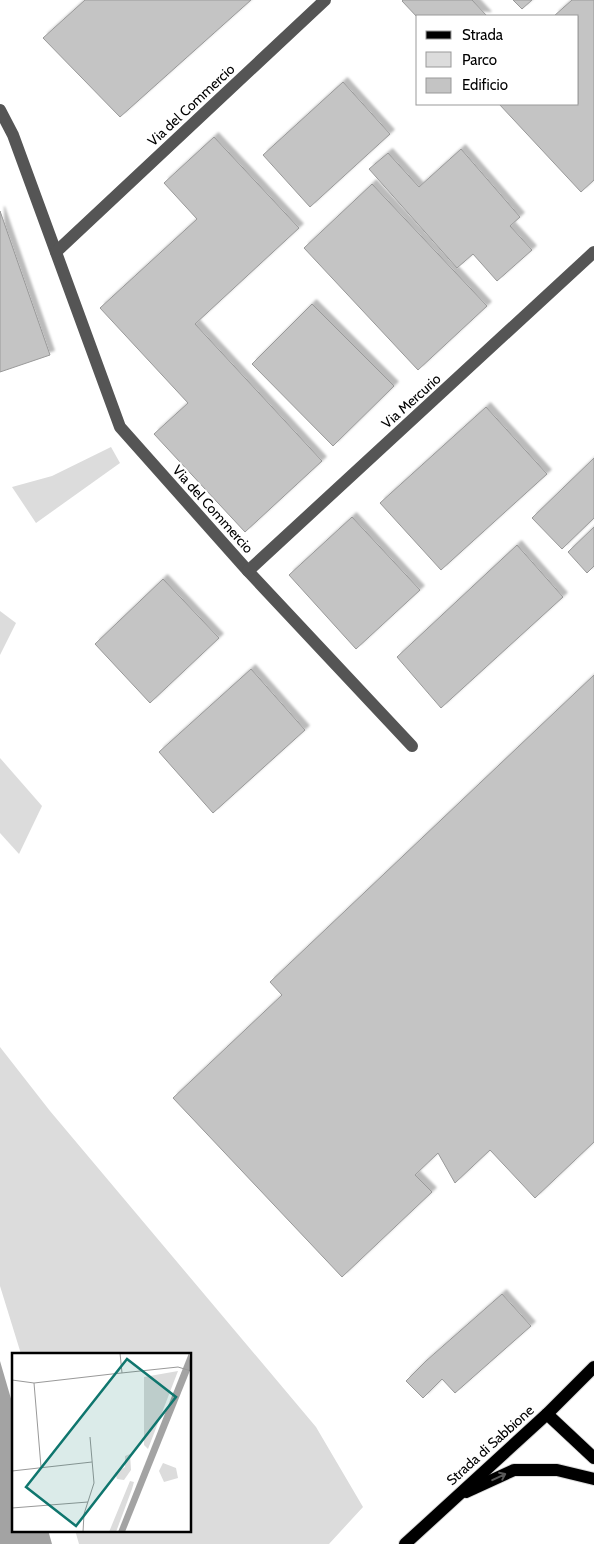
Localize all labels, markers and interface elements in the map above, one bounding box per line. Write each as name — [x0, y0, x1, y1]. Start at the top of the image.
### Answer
legend — [416, 15, 579, 105]
text: Strada — [462, 26, 504, 44]
text: Parco — [462, 51, 497, 69]
street label: Via del Commercio — [144, 60, 238, 150]
text: Edificio — [462, 76, 508, 94]
street label: Via Mercurio — [378, 370, 445, 432]
street label: Via del Commercio — [169, 461, 258, 557]
inset map — [12, 1353, 191, 1532]
street label: Strada di Sabbione — [443, 1401, 537, 1489]
one-way arrow — [491, 1472, 506, 1481]

